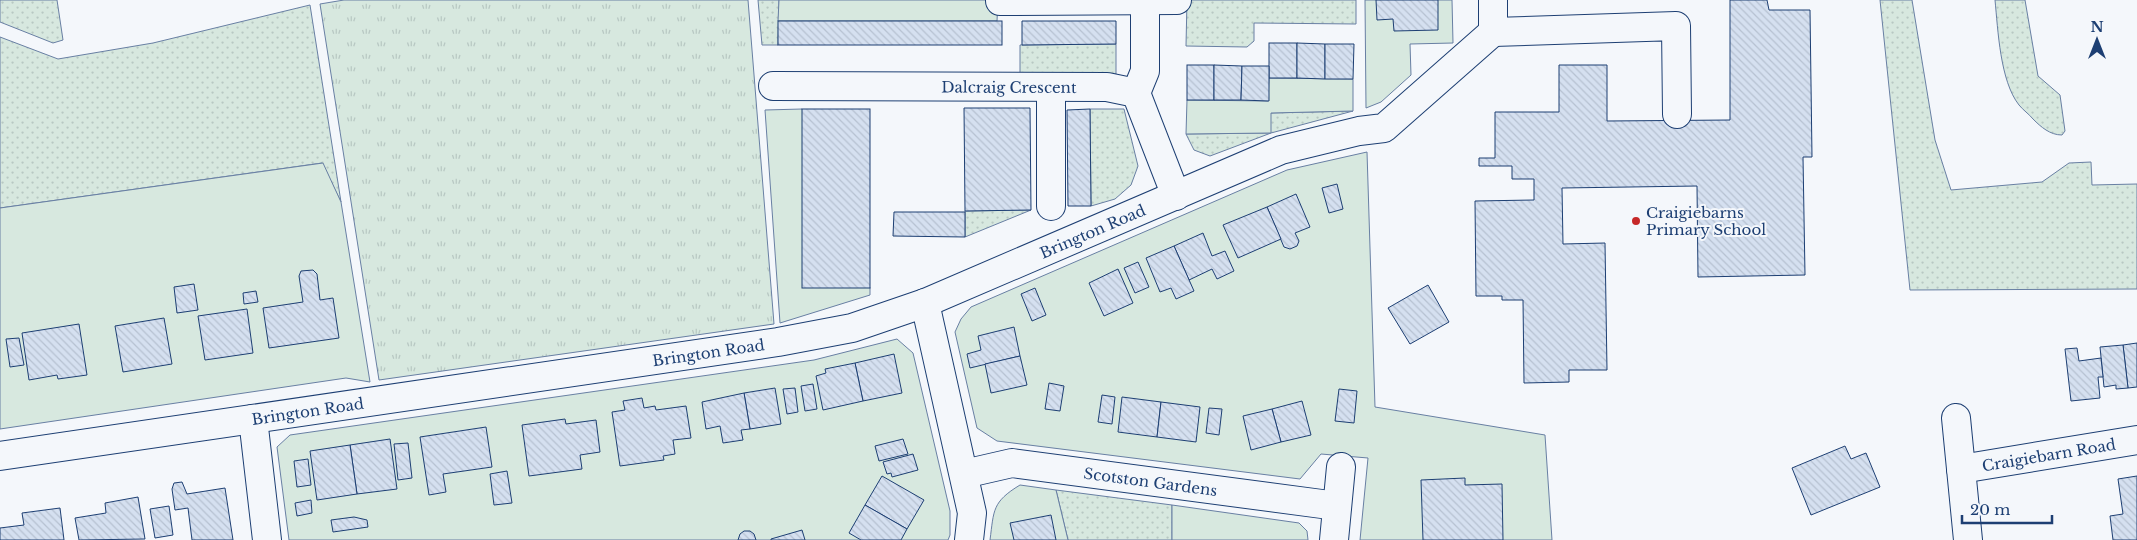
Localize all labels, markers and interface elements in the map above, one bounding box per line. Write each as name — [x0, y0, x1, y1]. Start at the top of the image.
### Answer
north arrow — [2072, 15, 2122, 65]
text: N — [2090, 18, 2104, 36]
street label: Dalcraig Crescent — [941, 77, 1077, 96]
street label: Brington Road — [1037, 200, 1148, 262]
place label: Craigiebarns Primary School — [1646, 203, 1766, 239]
marker: Craigiebarns Primary School — [1630, 215, 1642, 227]
street label: Brington Road — [651, 335, 766, 370]
street label: Brington Road — [250, 393, 365, 429]
street label: Craigiebarn Road — [1981, 434, 2117, 475]
street label: Scotston Gardens — [1083, 463, 1219, 500]
scale bar — [1962, 492, 2052, 524]
text: 20 m — [1970, 500, 2010, 519]

